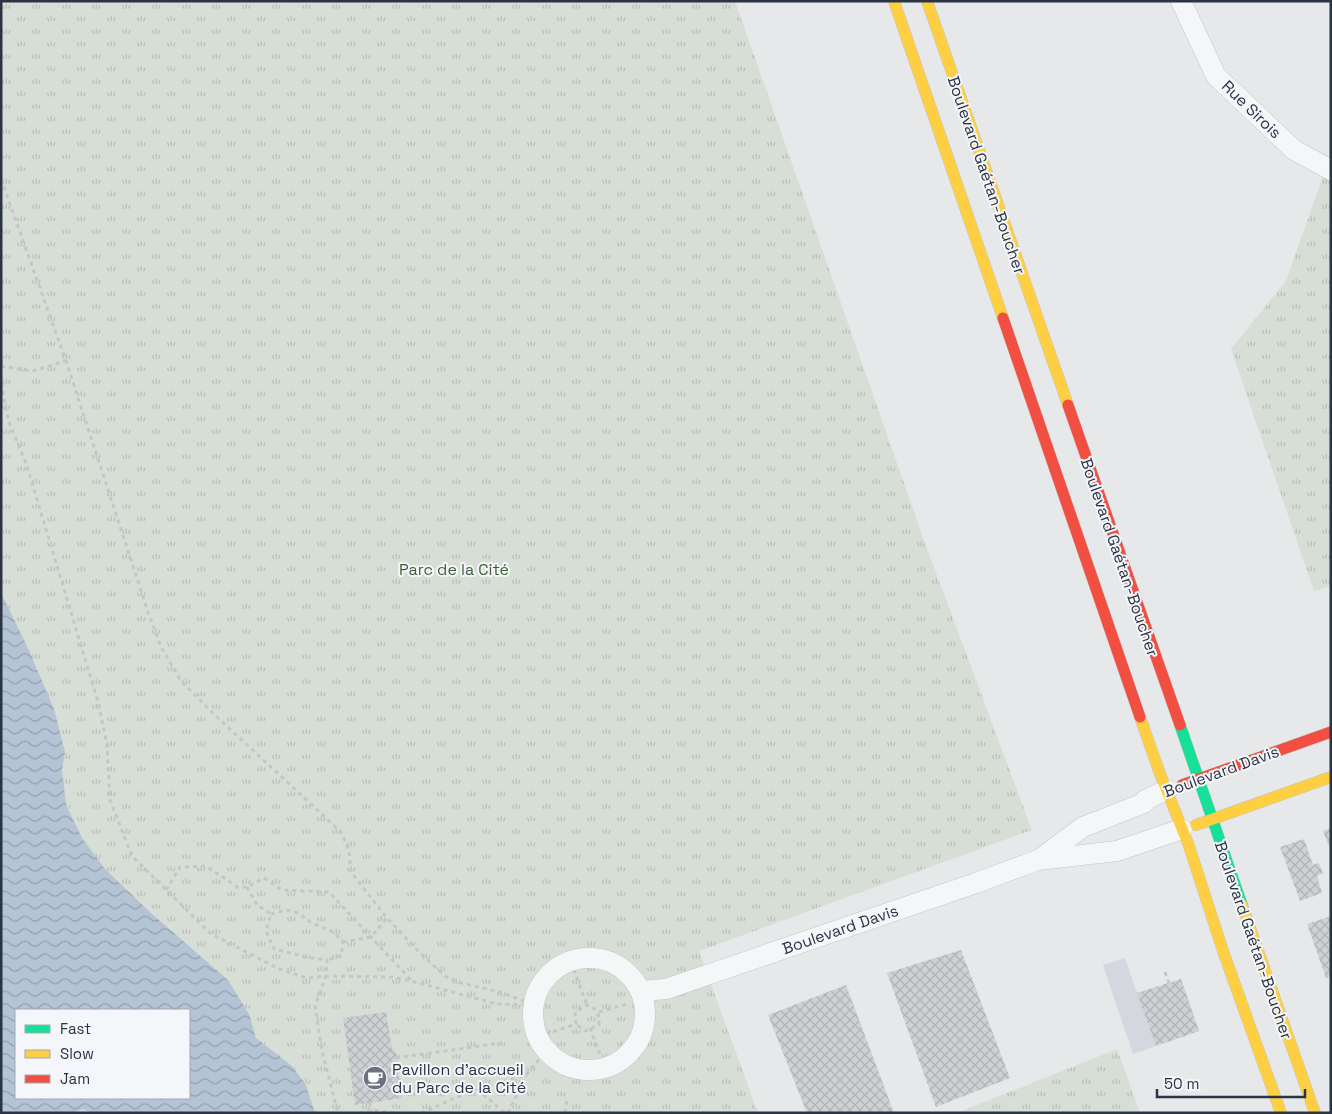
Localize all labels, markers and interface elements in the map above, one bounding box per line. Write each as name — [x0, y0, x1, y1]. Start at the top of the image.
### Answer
street label: Boulevard Gaétan-Boucher — [943, 73, 1030, 277]
street label: Rue Sirois — [1217, 76, 1286, 143]
street label: Boulevard Gaétan-Boucher — [1076, 455, 1163, 659]
park label: Parc de la Cité — [399, 559, 509, 580]
street label: Boulevard Davis — [1161, 741, 1282, 802]
street label: Boulevard Gaétan-Boucher — [1210, 838, 1297, 1042]
street label: Boulevard Davis — [779, 900, 901, 959]
legend — [15, 1009, 190, 1099]
text: Fast — [60, 1019, 91, 1038]
text: Slow — [60, 1044, 94, 1063]
place label: Pavillon d'accueil du Parc de la Cité — [392, 1059, 526, 1098]
cafe icon: Pavillon d'accueil du Parc de la Cité — [362, 1065, 388, 1091]
scale bar — [1157, 1066, 1304, 1098]
text: Jam — [60, 1069, 90, 1088]
text: 50 m — [1164, 1074, 1199, 1093]

